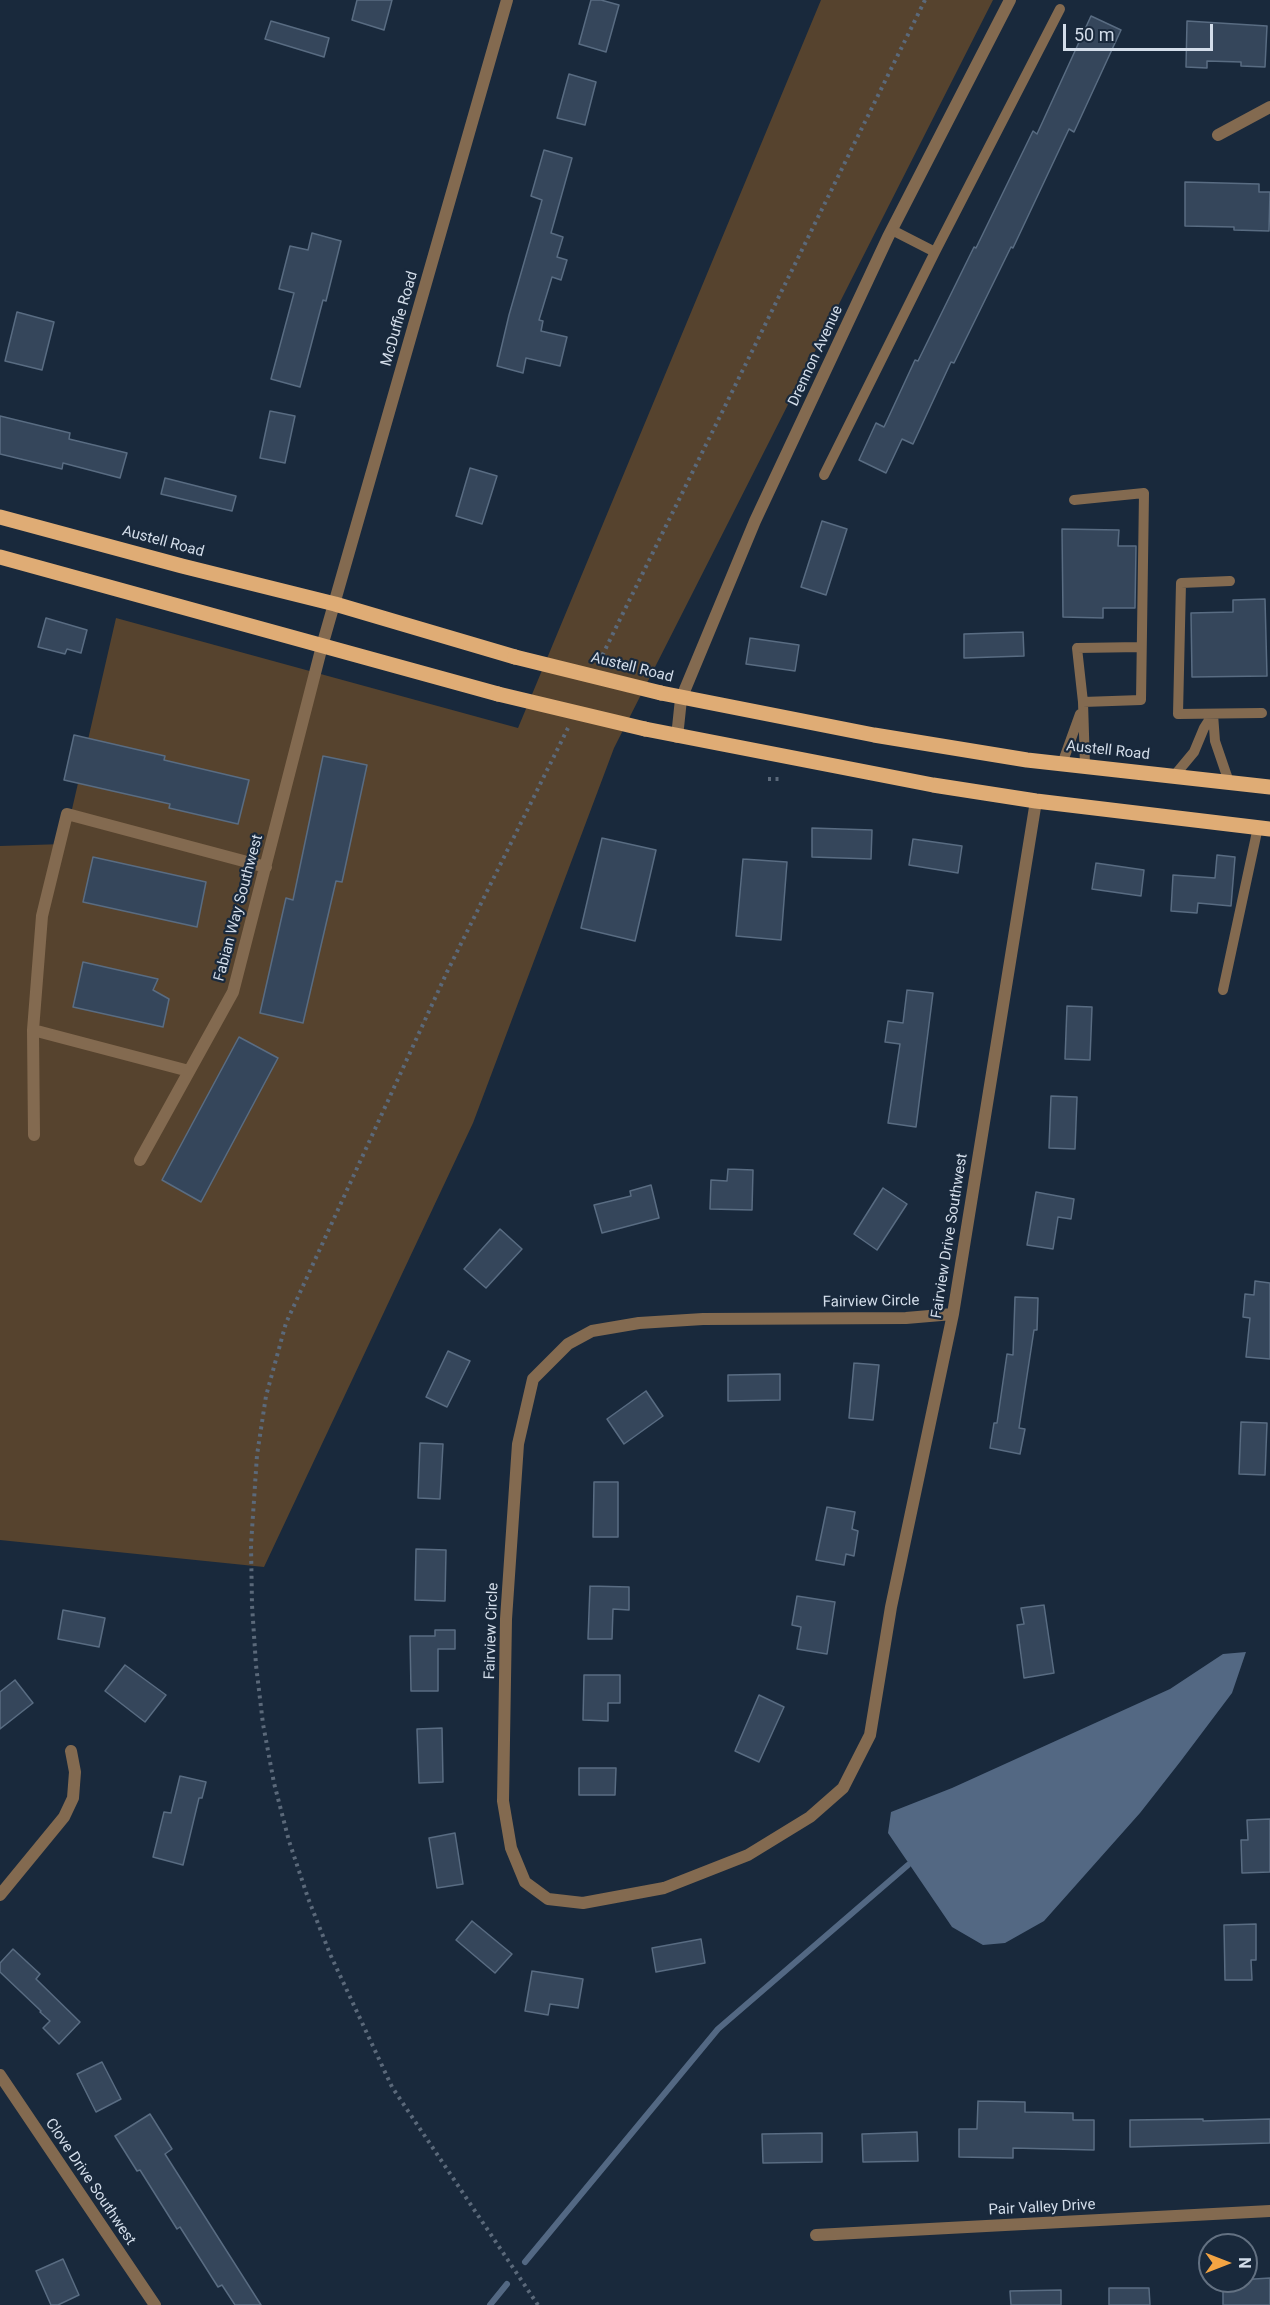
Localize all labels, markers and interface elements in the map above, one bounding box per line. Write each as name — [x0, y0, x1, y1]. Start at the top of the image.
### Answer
scale bar — [1066, 12, 1216, 50]
text: 50 m — [1074, 24, 1114, 45]
street label: McDuffie Road — [378, 269, 422, 369]
street label: Drennon Avenue — [785, 303, 847, 409]
street label: Austell Road — [120, 522, 206, 562]
street label: Austell Road — [589, 649, 675, 687]
street label: Austell Road — [1065, 738, 1151, 764]
street label: Fabian Way Southwest — [211, 833, 267, 983]
street label: Fairview Drive Southwest — [928, 1152, 972, 1320]
street label: Fairview Circle — [822, 1292, 920, 1312]
street label: Fairview Circle — [481, 1582, 503, 1680]
street label: Clove Drive Southwest — [41, 2115, 139, 2249]
street label: Pair Valley Drive — [988, 2196, 1096, 2220]
north arrow — [1198, 2233, 1258, 2293]
text: N — [1235, 2257, 1254, 2269]

